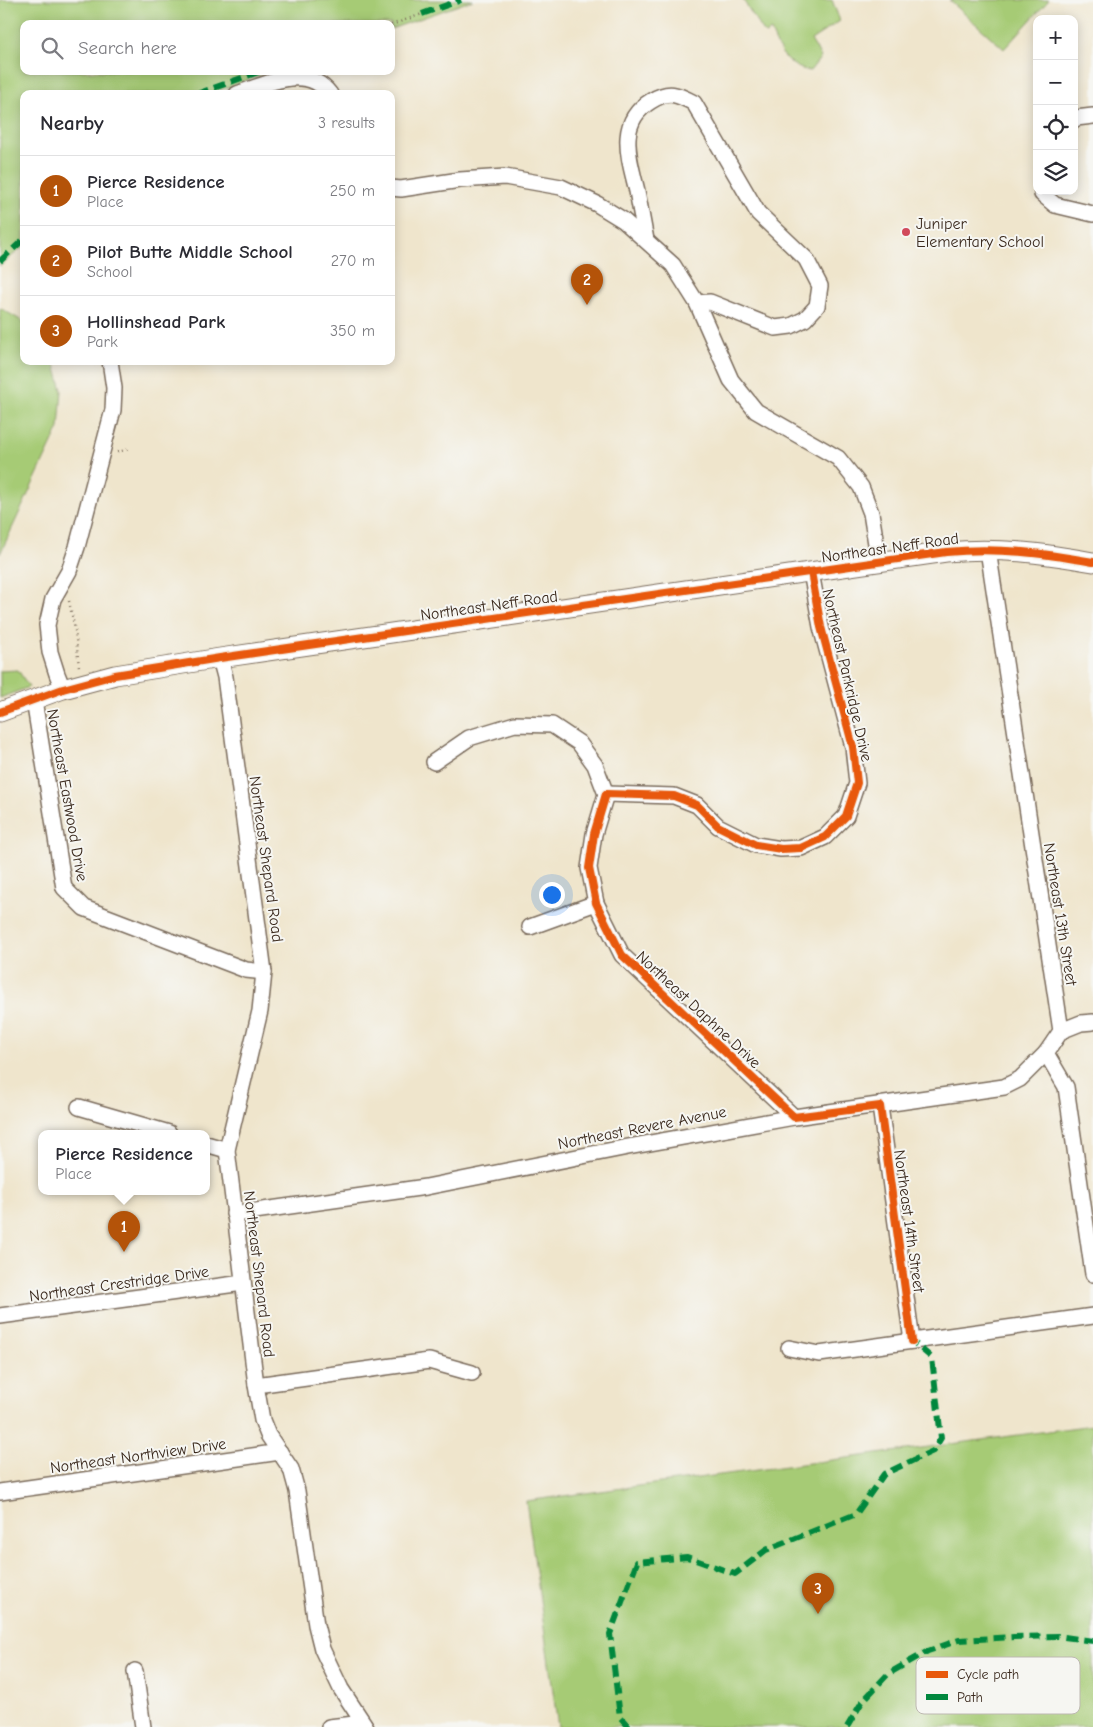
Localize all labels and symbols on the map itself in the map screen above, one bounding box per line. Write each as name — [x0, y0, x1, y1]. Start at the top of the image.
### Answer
place label: Juniper Elementary School — [916, 215, 1044, 251]
marker: Juniper Elementary School — [900, 226, 912, 238]
pin: 2 — [571, 264, 603, 305]
street label: Northeast Neff Road — [820, 529, 960, 567]
street label: Northeast Neff Road — [419, 587, 559, 625]
street label: Northeast Parkridge Drive — [818, 587, 876, 763]
street label: Northeast Eastwood Drive — [43, 707, 91, 883]
street label: Northeast Shepard Road — [245, 775, 287, 943]
street label: Northeast 13th Street — [1040, 841, 1080, 987]
your location — [539, 882, 565, 908]
street label: Northeast Daphne Drive — [632, 947, 764, 1072]
street label: Northeast Revere Avenue — [556, 1103, 728, 1153]
street label: Northeast 14th Street — [890, 1149, 928, 1294]
street label: Northeast Shepard Road — [240, 1190, 278, 1358]
pin: 1 — [108, 1211, 140, 1252]
street label: Northeast Crestridge Drive — [28, 1262, 210, 1306]
street label: Northeast Northview Drive — [49, 1435, 227, 1477]
pin: 3 — [802, 1573, 834, 1614]
legend — [916, 1657, 1080, 1714]
text: Cycle path — [957, 1666, 1019, 1683]
text: Path — [957, 1689, 983, 1706]

